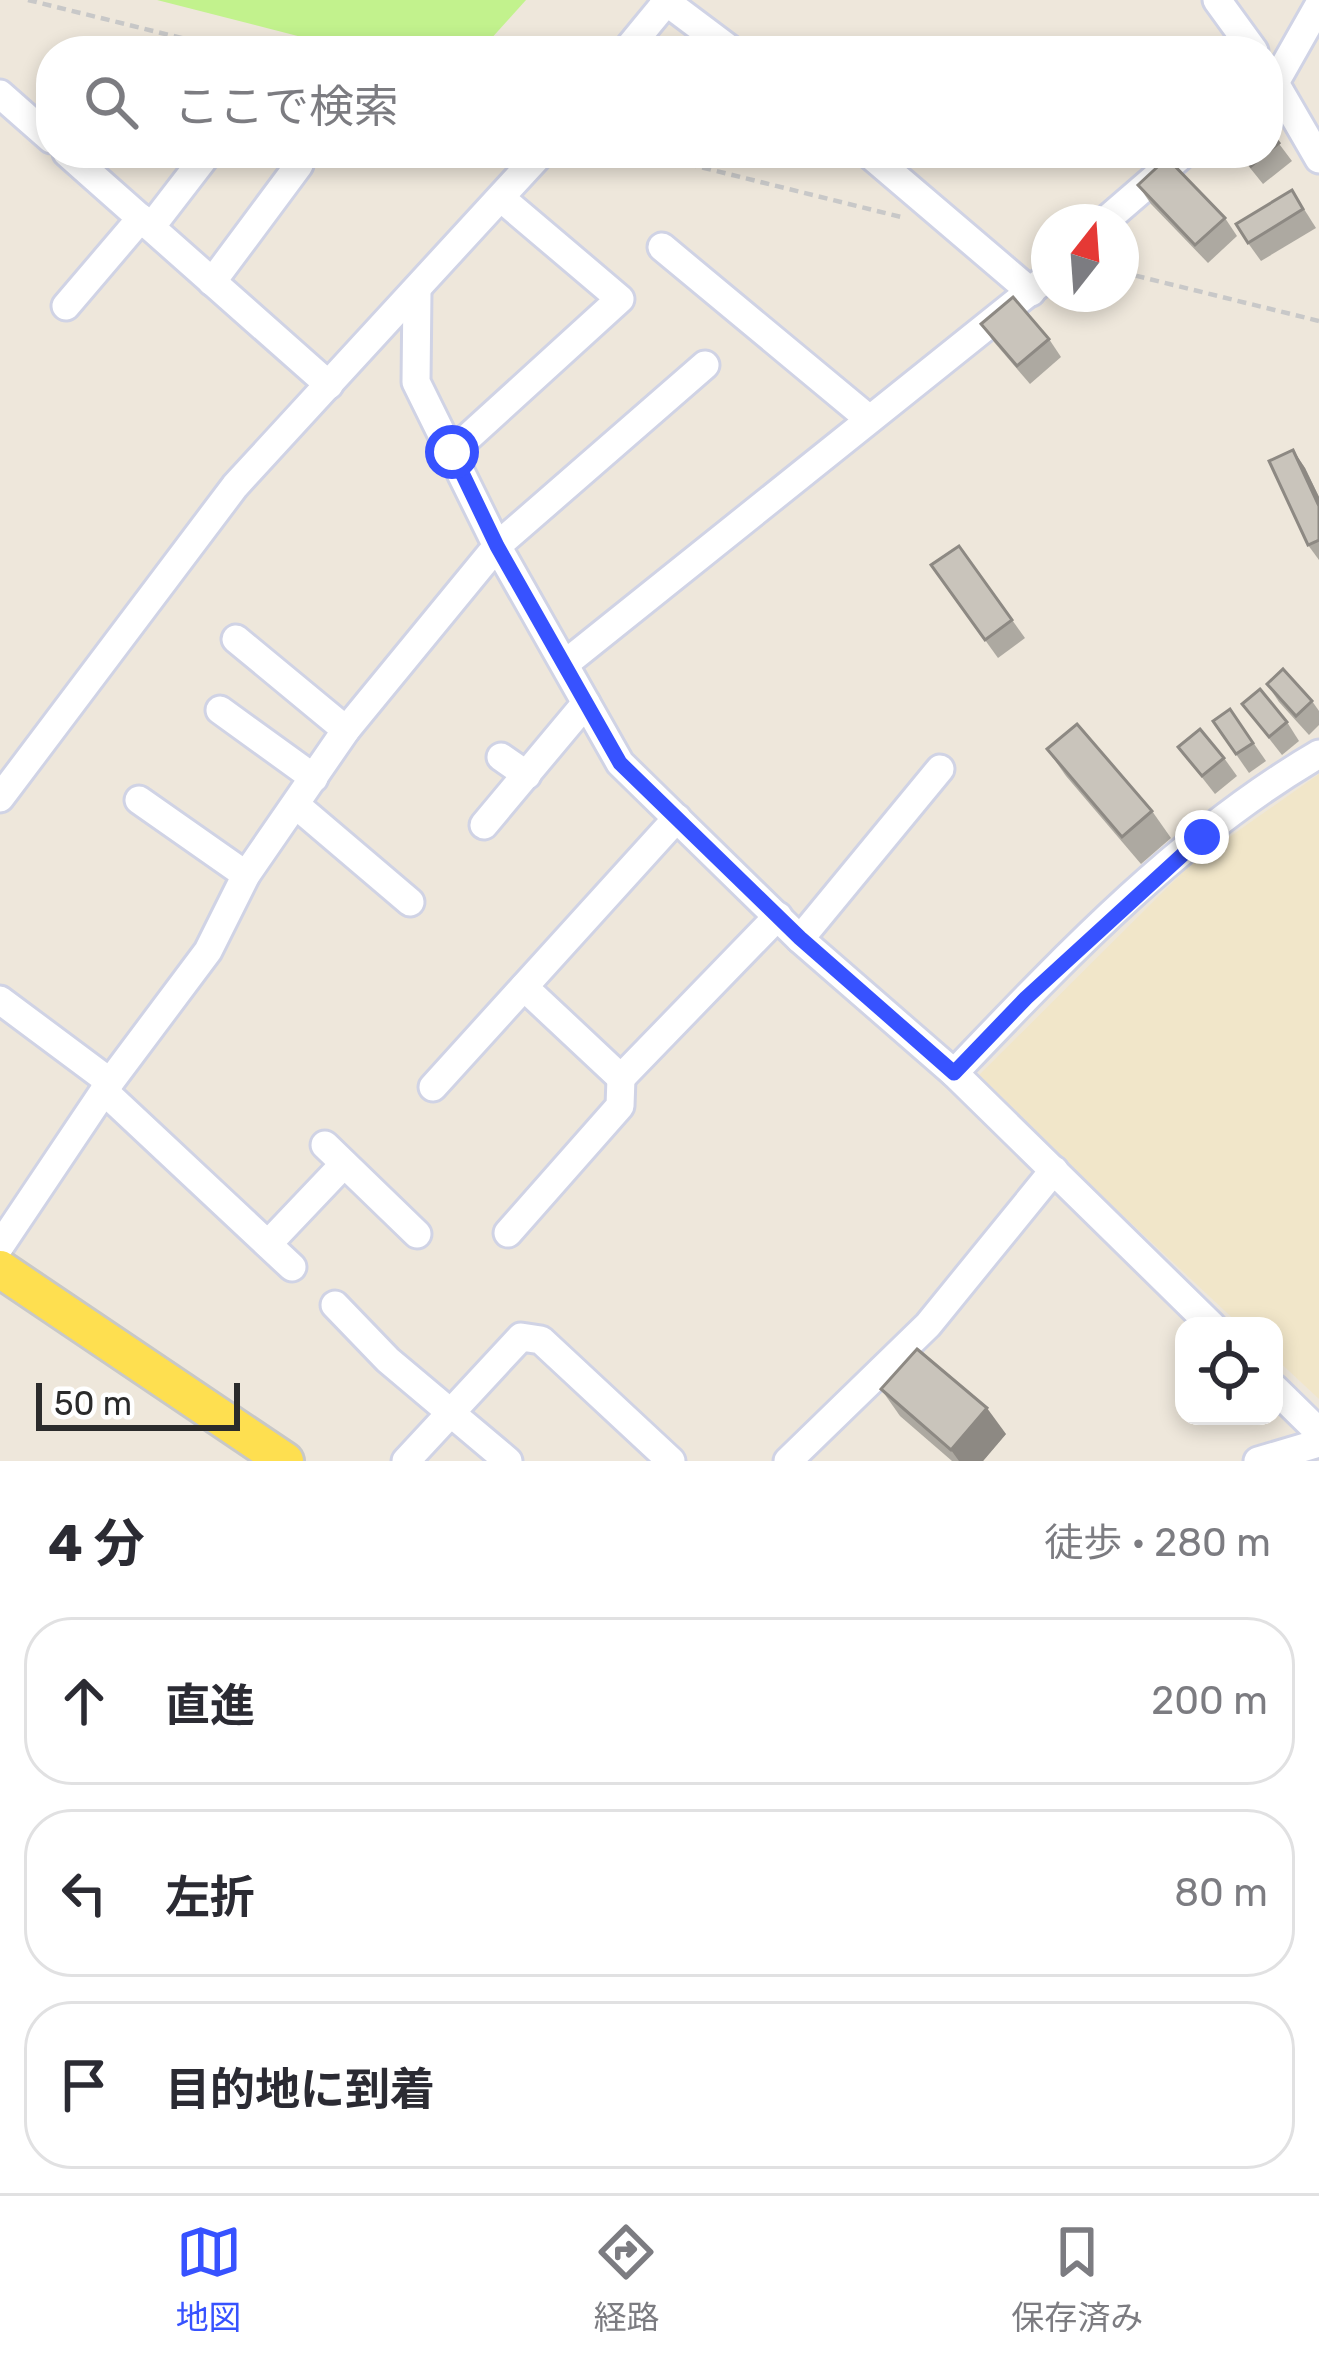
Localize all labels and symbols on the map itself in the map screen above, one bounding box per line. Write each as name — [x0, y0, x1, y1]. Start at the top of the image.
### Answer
north arrow — [1031, 204, 1139, 312]
route start — [425, 425, 479, 479]
route end — [1175, 810, 1229, 864]
scale bar — [36, 1377, 240, 1430]

